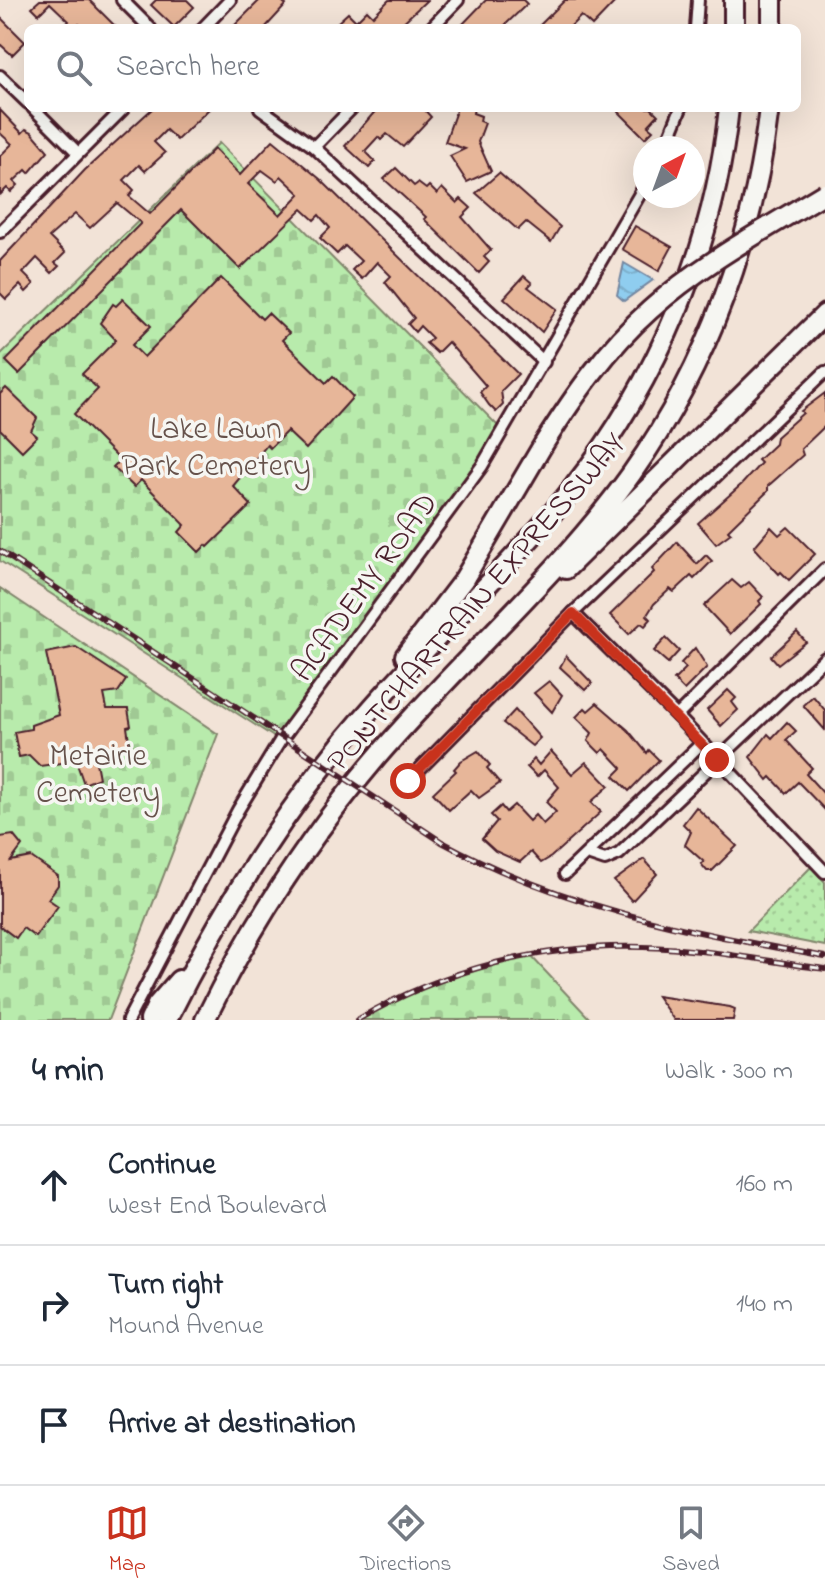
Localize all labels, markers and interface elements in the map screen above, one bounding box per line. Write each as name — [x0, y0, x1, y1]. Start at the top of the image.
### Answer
search box — [24, 24, 801, 112]
icon: search — [52, 46, 96, 90]
text: Search here — [116, 46, 260, 90]
north arrow — [633, 136, 705, 208]
park label: Lake Lawn Park Cemetery — [121, 407, 311, 491]
street label: PONTCHARTRAIN EXPRESSWAY — [317, 423, 639, 783]
street label: ACADEMY ROAD — [281, 484, 451, 693]
park label: Metairie Cemetery — [36, 734, 160, 818]
route end — [699, 742, 735, 778]
route start — [390, 763, 426, 799]
text: 4 min — [32, 1047, 104, 1097]
text: Walk · 300 m — [665, 1053, 793, 1091]
text: Continue — [108, 1144, 216, 1188]
icon: ahead — [32, 1163, 76, 1207]
text: 160 m — [735, 1166, 793, 1204]
text: West End Boulevard — [108, 1188, 327, 1226]
text: Turn right — [108, 1264, 223, 1308]
icon: right — [32, 1283, 76, 1327]
text: 140 m — [736, 1286, 793, 1324]
text: Mound Avenue — [108, 1308, 264, 1346]
icon: arrive — [32, 1403, 76, 1447]
text: Arrive at destination — [108, 1403, 356, 1447]
tab: Map — [105, 1501, 149, 1581]
tab: Directions — [360, 1501, 451, 1581]
tab: Saved — [662, 1501, 720, 1581]

